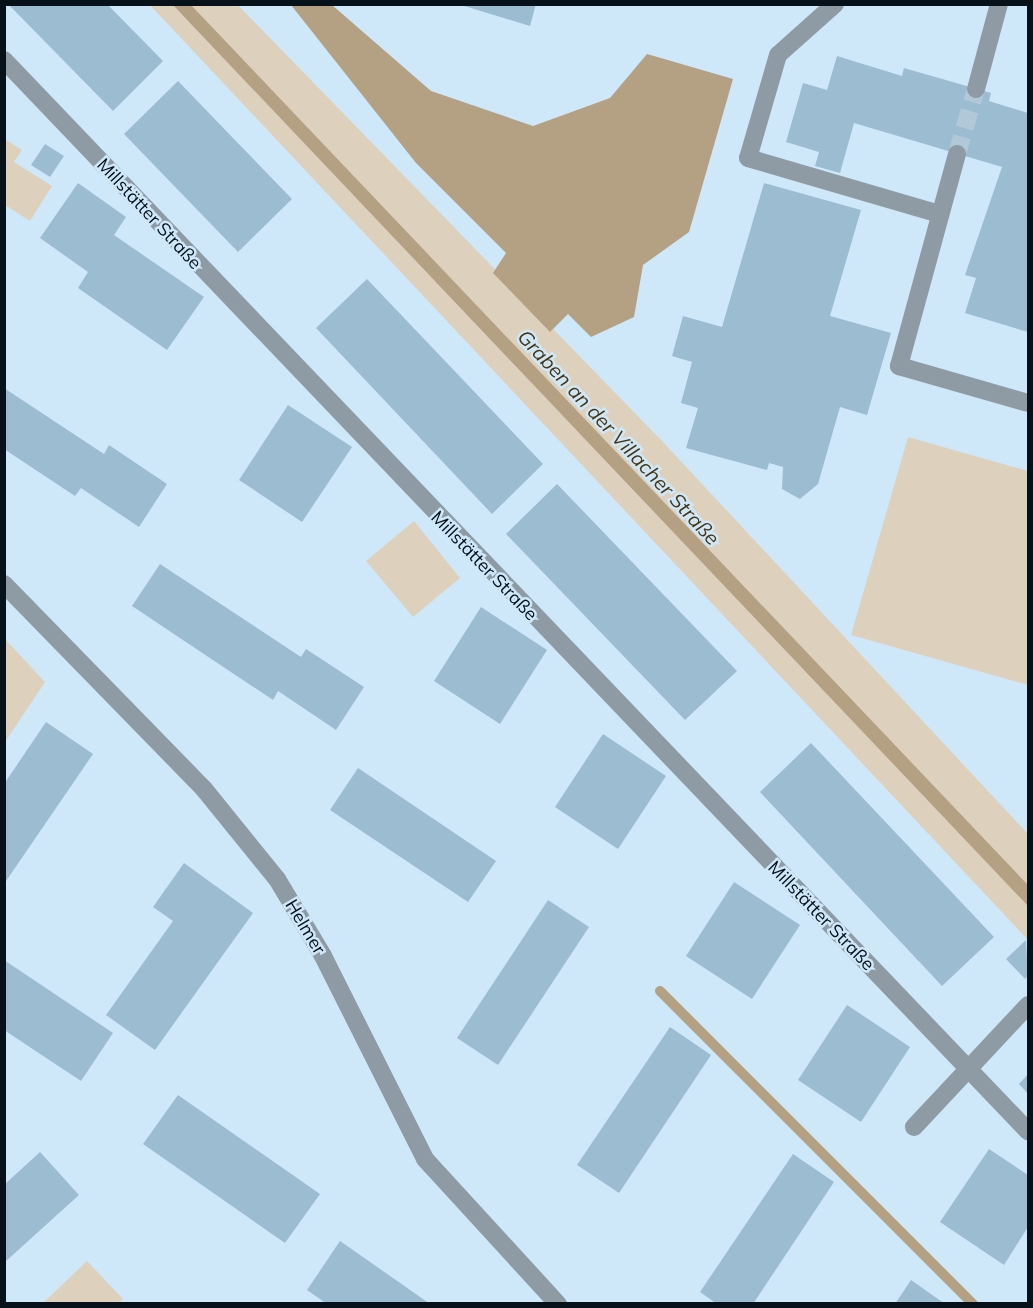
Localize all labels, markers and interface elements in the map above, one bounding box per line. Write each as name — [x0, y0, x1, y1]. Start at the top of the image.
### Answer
street label: Millstätter Straße — [92, 154, 206, 274]
water label: Graben an der Villacher Straße — [513, 325, 725, 549]
street label: Millstätter Straße — [426, 507, 542, 625]
street label: Millstätter Straße — [763, 857, 879, 975]
street label: Helmer — [280, 896, 330, 958]

